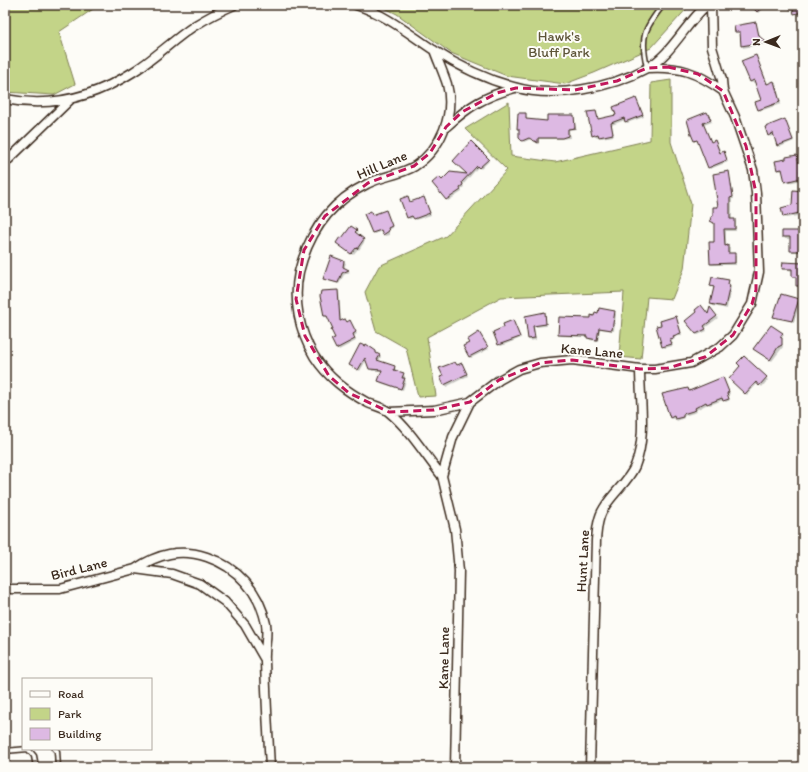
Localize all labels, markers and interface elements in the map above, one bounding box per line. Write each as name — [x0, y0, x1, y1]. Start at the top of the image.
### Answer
north arrow — [746, 22, 786, 62]
park label: Hawk's Bluff Park — [528, 28, 590, 61]
text: N — [750, 38, 763, 46]
street label: Hill Lane — [354, 147, 410, 183]
street label: Kane Lane — [560, 340, 624, 362]
street label: Hunt Lane — [573, 529, 593, 593]
street label: Bird Lane — [49, 554, 109, 584]
street label: Kane Lane — [435, 626, 453, 689]
legend — [22, 678, 152, 750]
text: Road — [58, 687, 84, 701]
text: Park — [58, 707, 82, 721]
text: Building — [58, 727, 102, 741]

